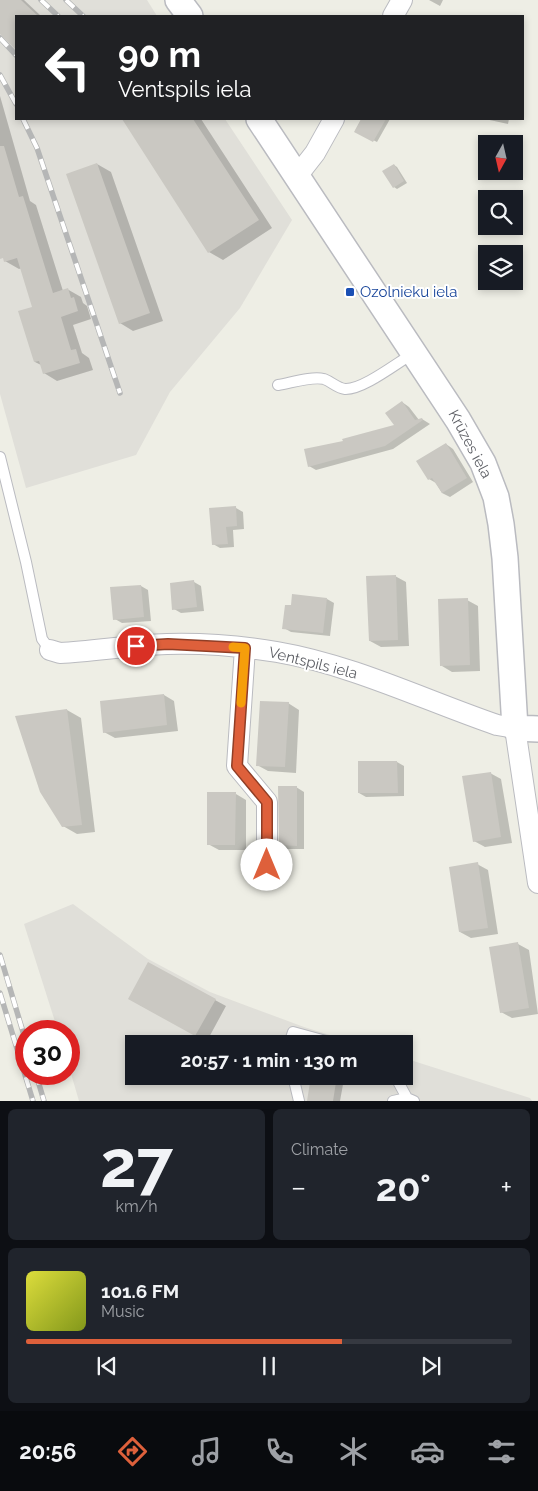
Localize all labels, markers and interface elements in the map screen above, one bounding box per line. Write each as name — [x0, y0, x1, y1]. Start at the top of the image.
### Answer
text: 90 m — [118, 34, 201, 75]
icon: left — [35, 35, 100, 100]
text: Ventspils iela — [118, 76, 251, 102]
north arrow — [478, 135, 522, 180]
map controls — [478, 135, 523, 290]
button: search — [478, 190, 523, 235]
button: layers — [478, 245, 523, 290]
place label: Ozolnieku iela — [360, 283, 457, 301]
marker: Ozolnieku iela — [344, 286, 356, 298]
street label: Krūzes iela — [444, 407, 496, 481]
pin — [115, 625, 157, 667]
icon: arrive — [122, 632, 150, 660]
street label: Ventspils iela — [267, 643, 359, 683]
position arrow — [240, 838, 292, 890]
speed limit sign: 30 — [15, 1020, 80, 1085]
text: 20:57 · 1 min · 130 m — [181, 1049, 357, 1071]
text: 27 — [100, 1126, 173, 1202]
text: Climate — [291, 1140, 348, 1159]
text: 20° — [376, 1165, 431, 1210]
text: − — [291, 1171, 306, 1204]
text: + — [500, 1171, 512, 1204]
text: km/h — [115, 1197, 158, 1216]
text: 101.6 FM — [101, 1280, 179, 1302]
text: Music — [101, 1302, 145, 1321]
icon: previous — [93, 1352, 121, 1380]
icon: pause — [255, 1352, 283, 1380]
icon: next — [417, 1352, 445, 1380]
icon: directions — [115, 1434, 150, 1469]
icon: music — [189, 1434, 224, 1469]
icon: phone — [262, 1434, 297, 1469]
icon: climate — [336, 1434, 371, 1469]
icon: car — [410, 1434, 445, 1469]
icon: filters — [484, 1434, 519, 1469]
text: 20:56 — [19, 1438, 76, 1464]

